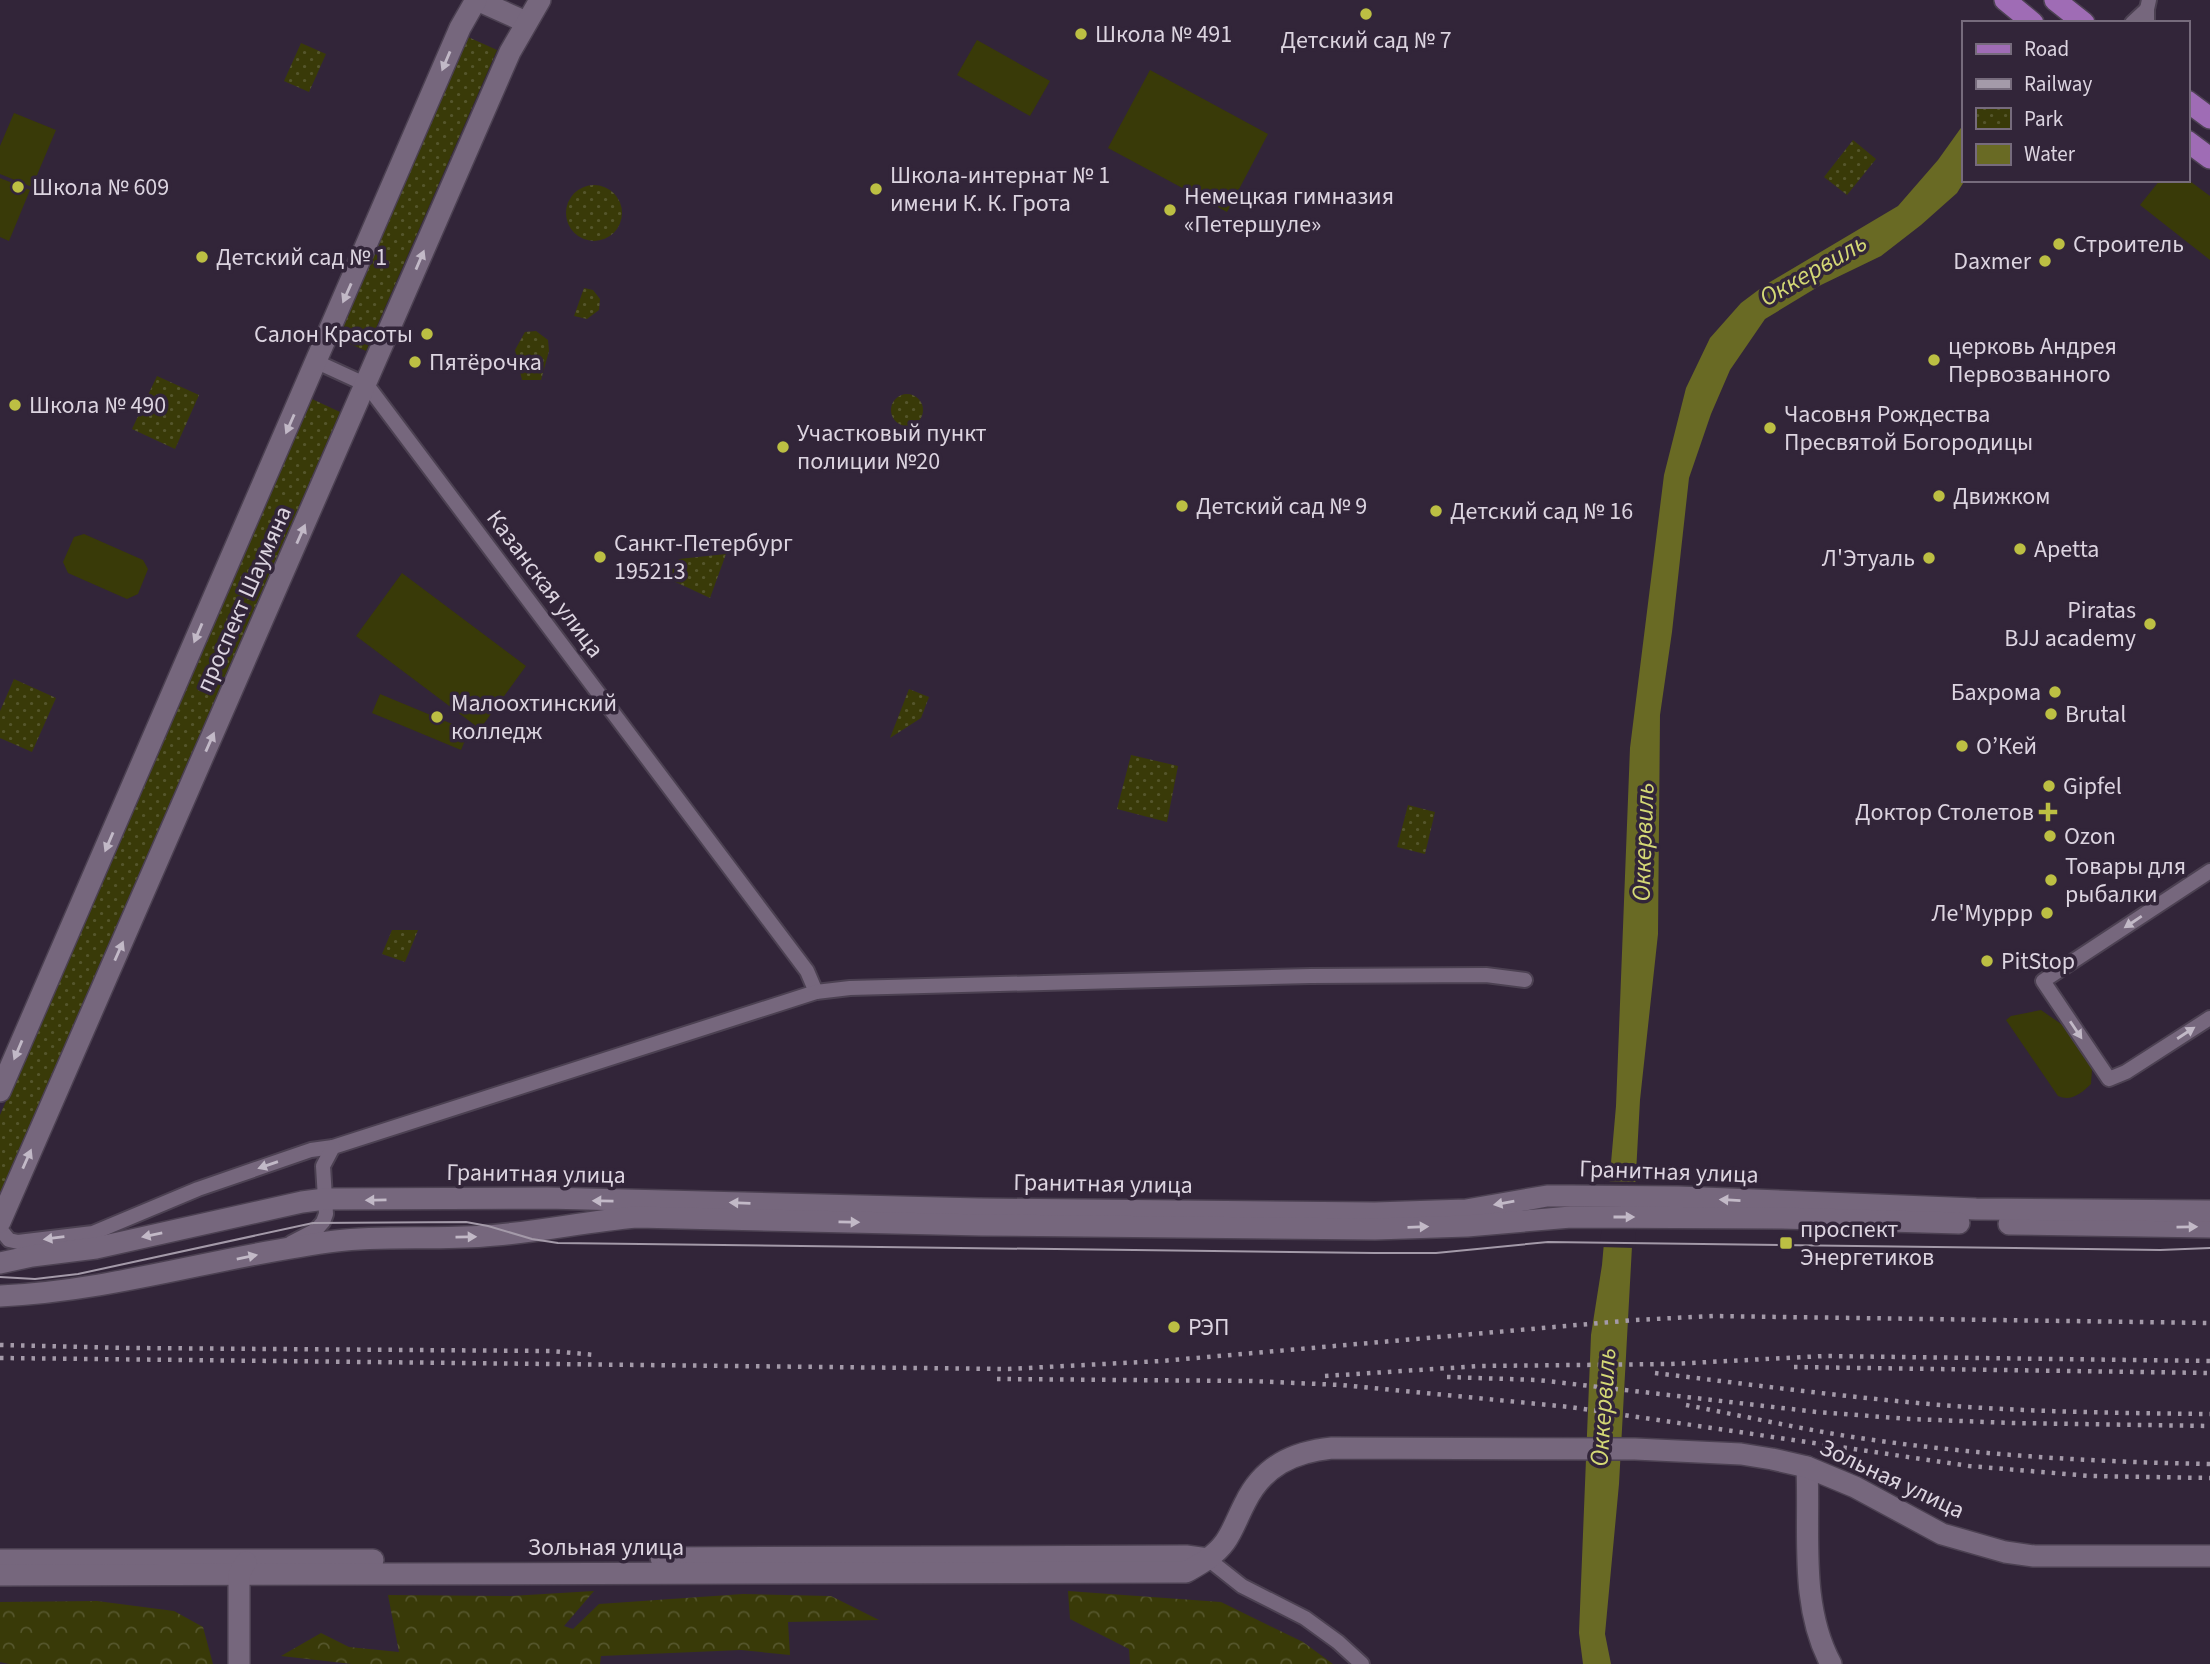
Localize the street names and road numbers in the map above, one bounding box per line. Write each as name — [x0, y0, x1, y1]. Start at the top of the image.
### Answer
street label: проспект Шаумяна — [187, 500, 301, 698]
street label: Казанская улица — [478, 503, 612, 665]
street label: Гранитная улица — [1579, 1151, 1759, 1193]
street label: Гранитная улица — [446, 1155, 626, 1193]
street label: Гранитная улица — [1013, 1165, 1193, 1203]
street label: Зольная улица — [1814, 1430, 1970, 1528]
street label: Зольная улица — [528, 1530, 684, 1565]

